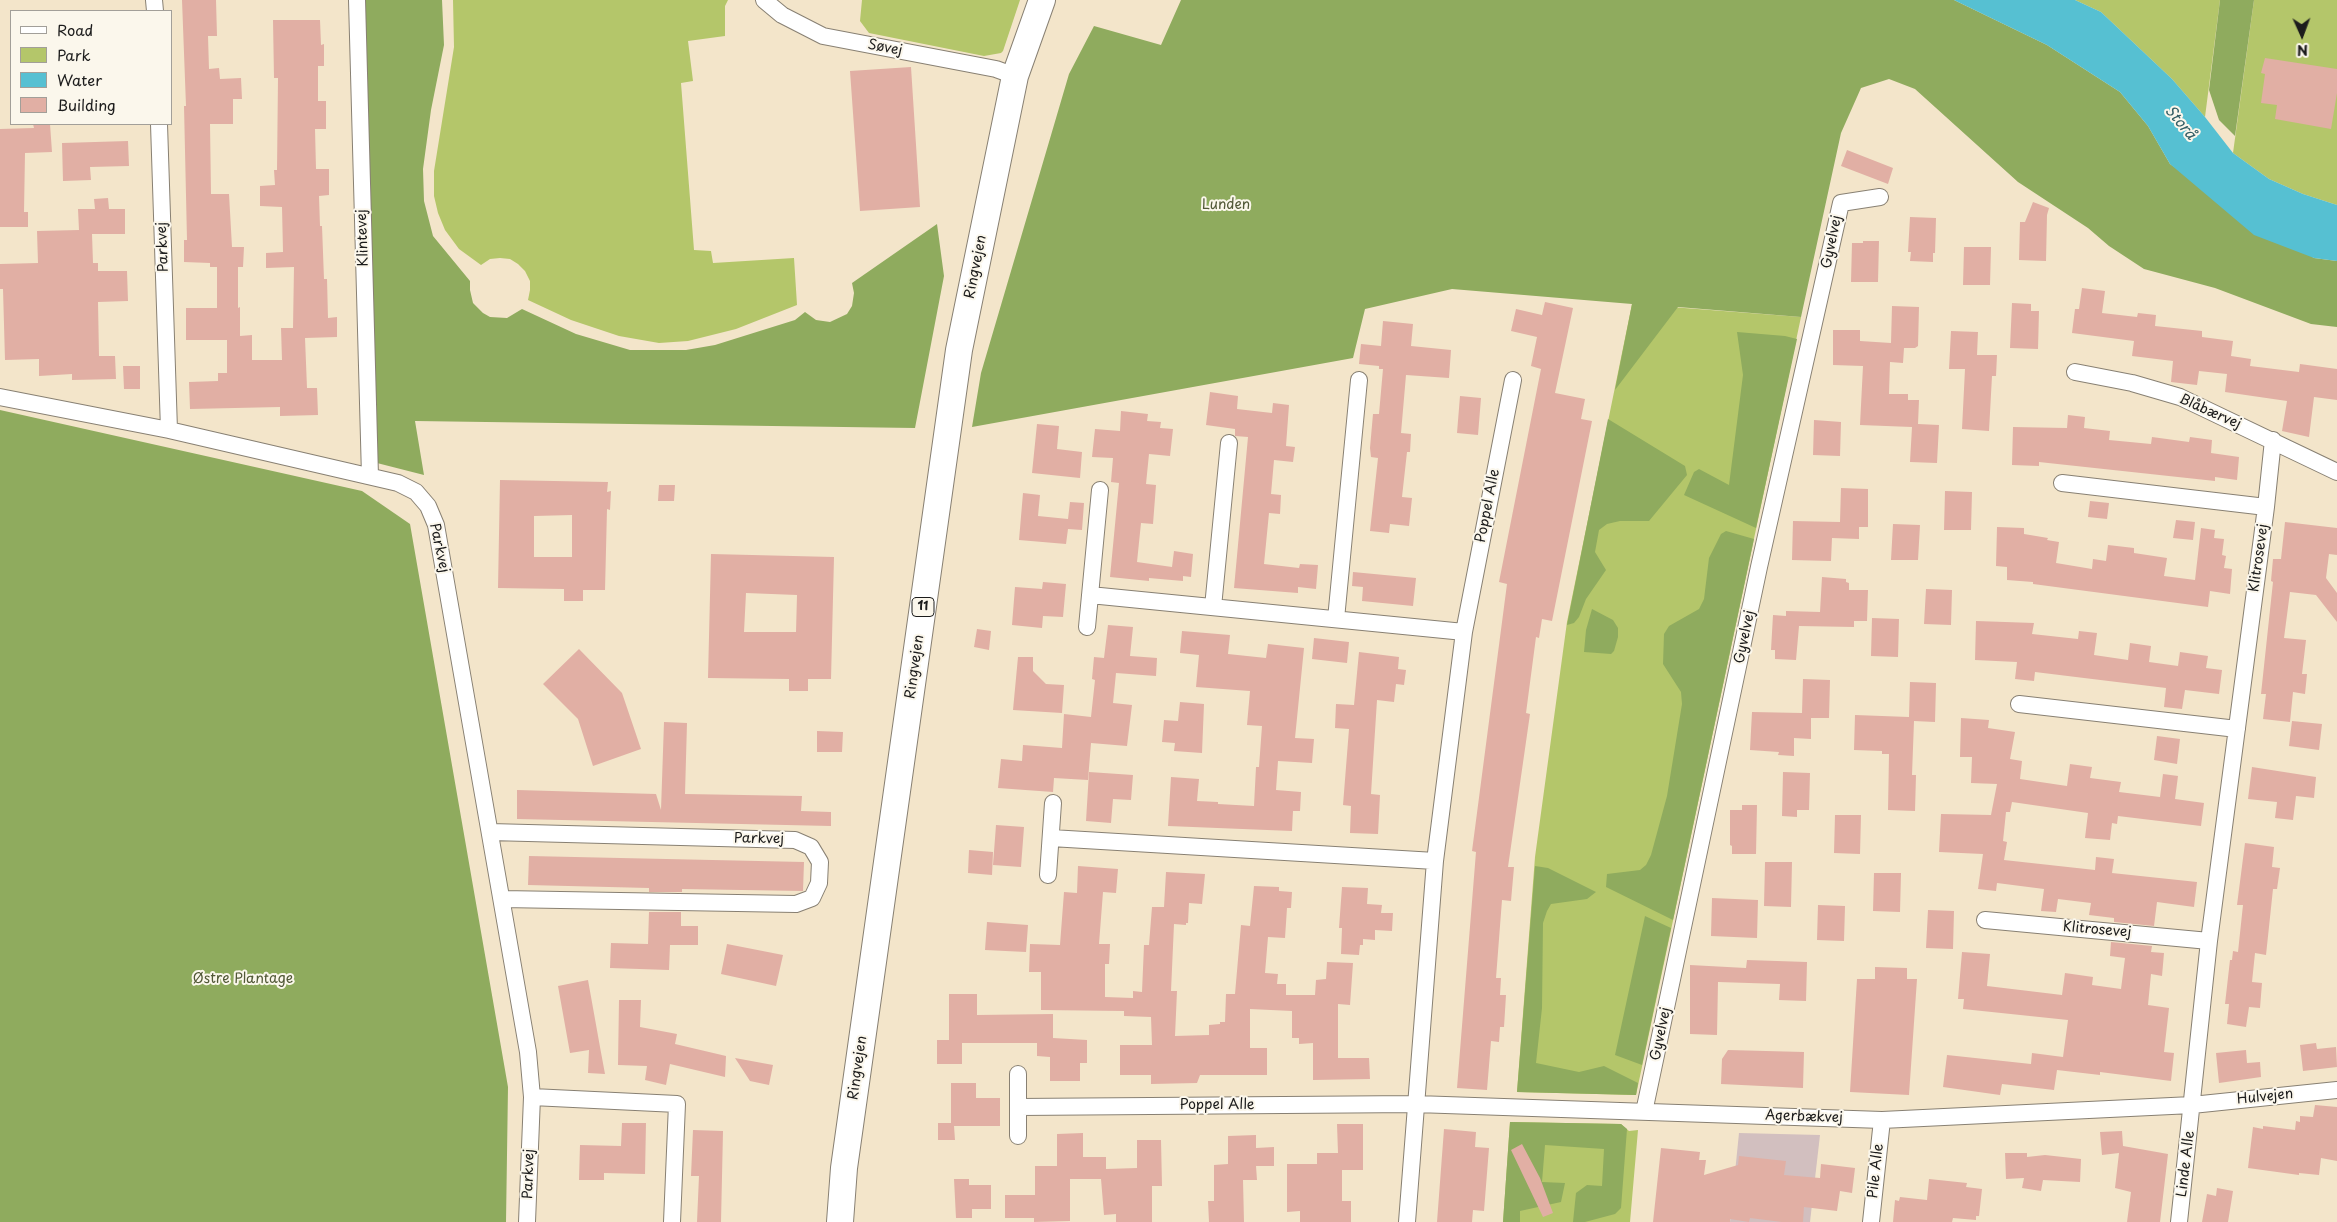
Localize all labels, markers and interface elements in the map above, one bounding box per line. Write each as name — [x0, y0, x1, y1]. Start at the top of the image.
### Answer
legend — [10, 10, 172, 125]
north arrow — [2277, 10, 2327, 60]
text: Road — [57, 18, 93, 41]
street label: Søvej — [866, 36, 904, 60]
text: N — [2297, 40, 2308, 61]
text: Park — [57, 43, 91, 66]
text: Water — [57, 68, 102, 91]
text: Building — [57, 93, 116, 116]
water label: Storå — [2161, 102, 2199, 144]
park label: Lunden — [1202, 197, 1250, 213]
street label: Klintevej — [354, 209, 372, 267]
street label: Gyvelvej — [1818, 214, 1846, 270]
street label: Parkvej — [154, 222, 172, 272]
street label: Ringvejen — [962, 234, 990, 300]
street label: Blåbærvej — [2176, 391, 2244, 433]
street label: Poppel Alle — [1473, 468, 1503, 544]
street label: Parkvej — [426, 522, 452, 574]
street label: Klitrosevej — [2246, 523, 2272, 593]
road number: 11 — [912, 598, 934, 616]
street label: Gyvelvej — [1731, 609, 1759, 665]
street label: Ringvejen — [902, 634, 928, 700]
street label: Parkvej — [734, 830, 784, 848]
street label: Klitrosevej — [2062, 919, 2132, 941]
park label: Østre Plantage — [193, 971, 293, 987]
street label: Gyvelvej — [1647, 1006, 1675, 1062]
street label: Ringvejen — [845, 1035, 871, 1101]
street label: Hulvejen — [2236, 1086, 2294, 1108]
street label: Poppel Alle — [1180, 1097, 1254, 1113]
street label: Agerbækvej — [1765, 1107, 1843, 1127]
street label: Linde Alle — [2174, 1130, 2198, 1198]
street label: Pile Alle — [1865, 1143, 1887, 1199]
street label: Parkvej — [520, 1149, 538, 1199]

